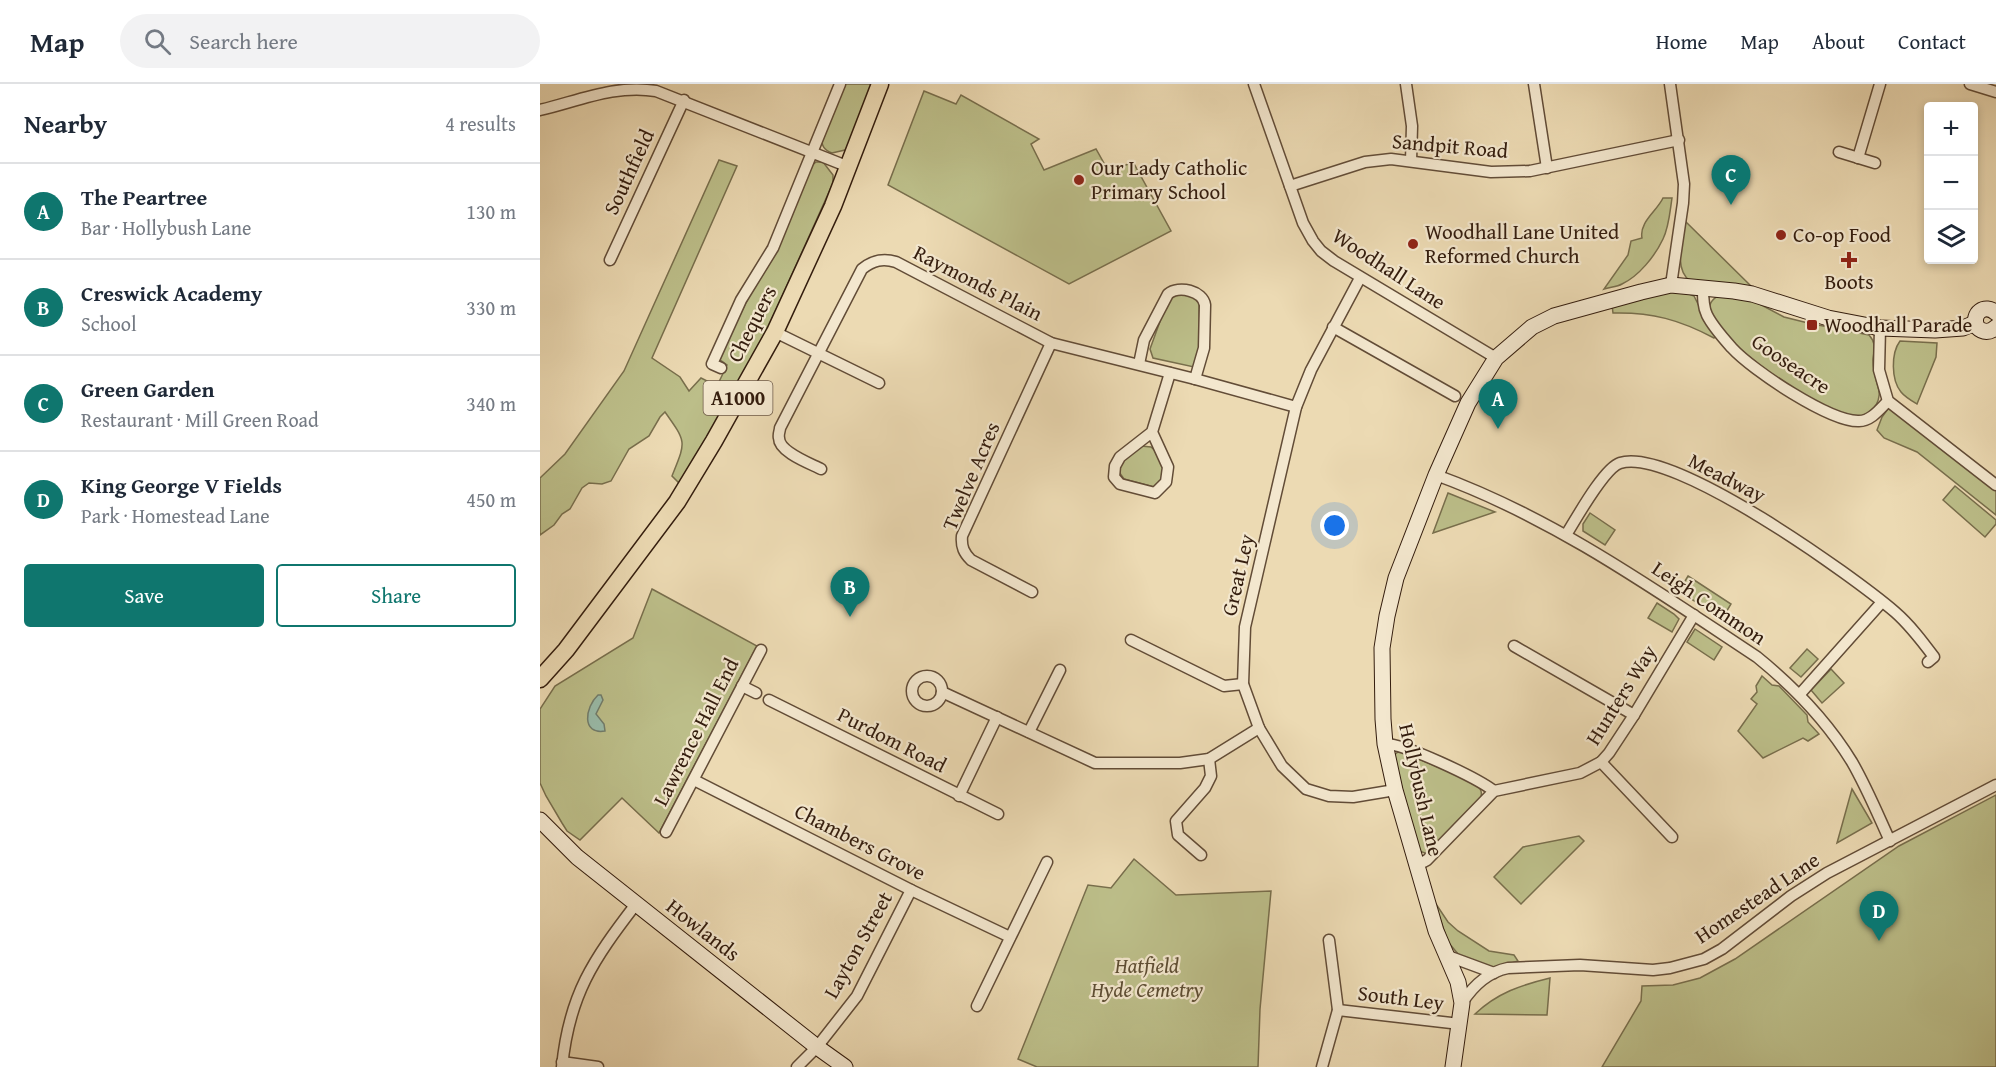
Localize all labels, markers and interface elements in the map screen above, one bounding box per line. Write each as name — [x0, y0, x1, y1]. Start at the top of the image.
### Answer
search box — [120, 14, 540, 68]
text: Map — [30, 21, 84, 62]
icon: search — [141, 25, 174, 58]
text: Search here — [189, 25, 298, 57]
text: Home — [1656, 26, 1707, 57]
text: Map — [1740, 26, 1779, 57]
text: About — [1812, 26, 1865, 57]
text: Contact — [1898, 26, 1966, 57]
map controls — [1924, 102, 1978, 264]
button: + — [1924, 102, 1978, 156]
text: Nearby — [24, 104, 107, 143]
text: 4 results — [445, 109, 516, 138]
street label: Southfield — [595, 123, 662, 220]
street label: Sandpit Road — [1391, 125, 1510, 166]
place label: Our Lady Catholic Primary School — [1091, 152, 1247, 207]
pin: C — [1712, 156, 1750, 205]
button: − — [1924, 156, 1978, 210]
marker: Our Lady Catholic Primary School — [1072, 173, 1086, 187]
text: The Peartree — [81, 181, 207, 213]
text: A — [37, 197, 50, 226]
text: 130 m — [466, 197, 516, 226]
button: layers — [1924, 210, 1978, 264]
text: Bar · Hollybush Lane — [81, 213, 251, 242]
place label: Woodhall Lane United Reformed Church — [1425, 216, 1620, 271]
place label: Co-op Food — [1793, 219, 1892, 250]
street label: Woodhall Lane — [1326, 220, 1452, 317]
marker: Co-op Food — [1774, 228, 1788, 242]
street label: Raymonds Plain — [908, 237, 1048, 328]
marker: Woodhall Lane United Reformed Church — [1406, 237, 1420, 251]
marker: Boots — [1842, 253, 1856, 267]
place label: Boots — [1824, 266, 1874, 297]
text: Creswick Academy — [81, 277, 262, 309]
street label: Chequers — [719, 280, 784, 367]
text: B — [37, 293, 50, 322]
text: 330 m — [466, 293, 516, 322]
text: School — [81, 309, 137, 338]
place label: Woodhall Parade — [1824, 309, 1973, 340]
marker: Woodhall Parade — [1805, 318, 1819, 332]
street label: Gooseacre — [1746, 326, 1837, 402]
text: Green Garden — [81, 373, 215, 405]
pin: A — [1478, 380, 1518, 429]
road number: A1000 — [704, 381, 772, 415]
text: C — [38, 389, 49, 418]
text: 340 m — [466, 389, 516, 418]
text: Restaurant · Mill Green Road — [81, 405, 319, 434]
street label: Twelve Acres — [934, 417, 1007, 535]
street label: Meadway — [1683, 445, 1772, 510]
text: King George V Fields — [81, 469, 282, 501]
text: D — [37, 485, 50, 514]
text: 450 m — [466, 485, 516, 514]
text: Park · Homestead Lane — [81, 501, 270, 530]
your location — [1320, 511, 1349, 540]
street label: Great Ley — [1213, 530, 1262, 619]
street label: Leigh Common — [1646, 553, 1773, 652]
button: Save — [24, 564, 264, 627]
button: Share — [276, 564, 516, 627]
pin: B — [830, 568, 870, 617]
street label: Hunters Way — [1577, 638, 1664, 751]
street label: Lawrence Hall End — [645, 652, 747, 811]
street label: Purdom Road — [832, 699, 953, 781]
street label: Hollybush Lane — [1391, 720, 1452, 860]
street label: Chambers Grove — [789, 795, 931, 888]
street label: Homestead Lane — [1688, 844, 1826, 951]
street label: Layton Street — [815, 885, 900, 1004]
street label: Howlands — [660, 891, 747, 968]
pin: D — [1860, 892, 1898, 941]
park label: Hatfield Hyde Cemetry — [1090, 950, 1203, 1005]
street label: South Ley — [1356, 977, 1447, 1018]

